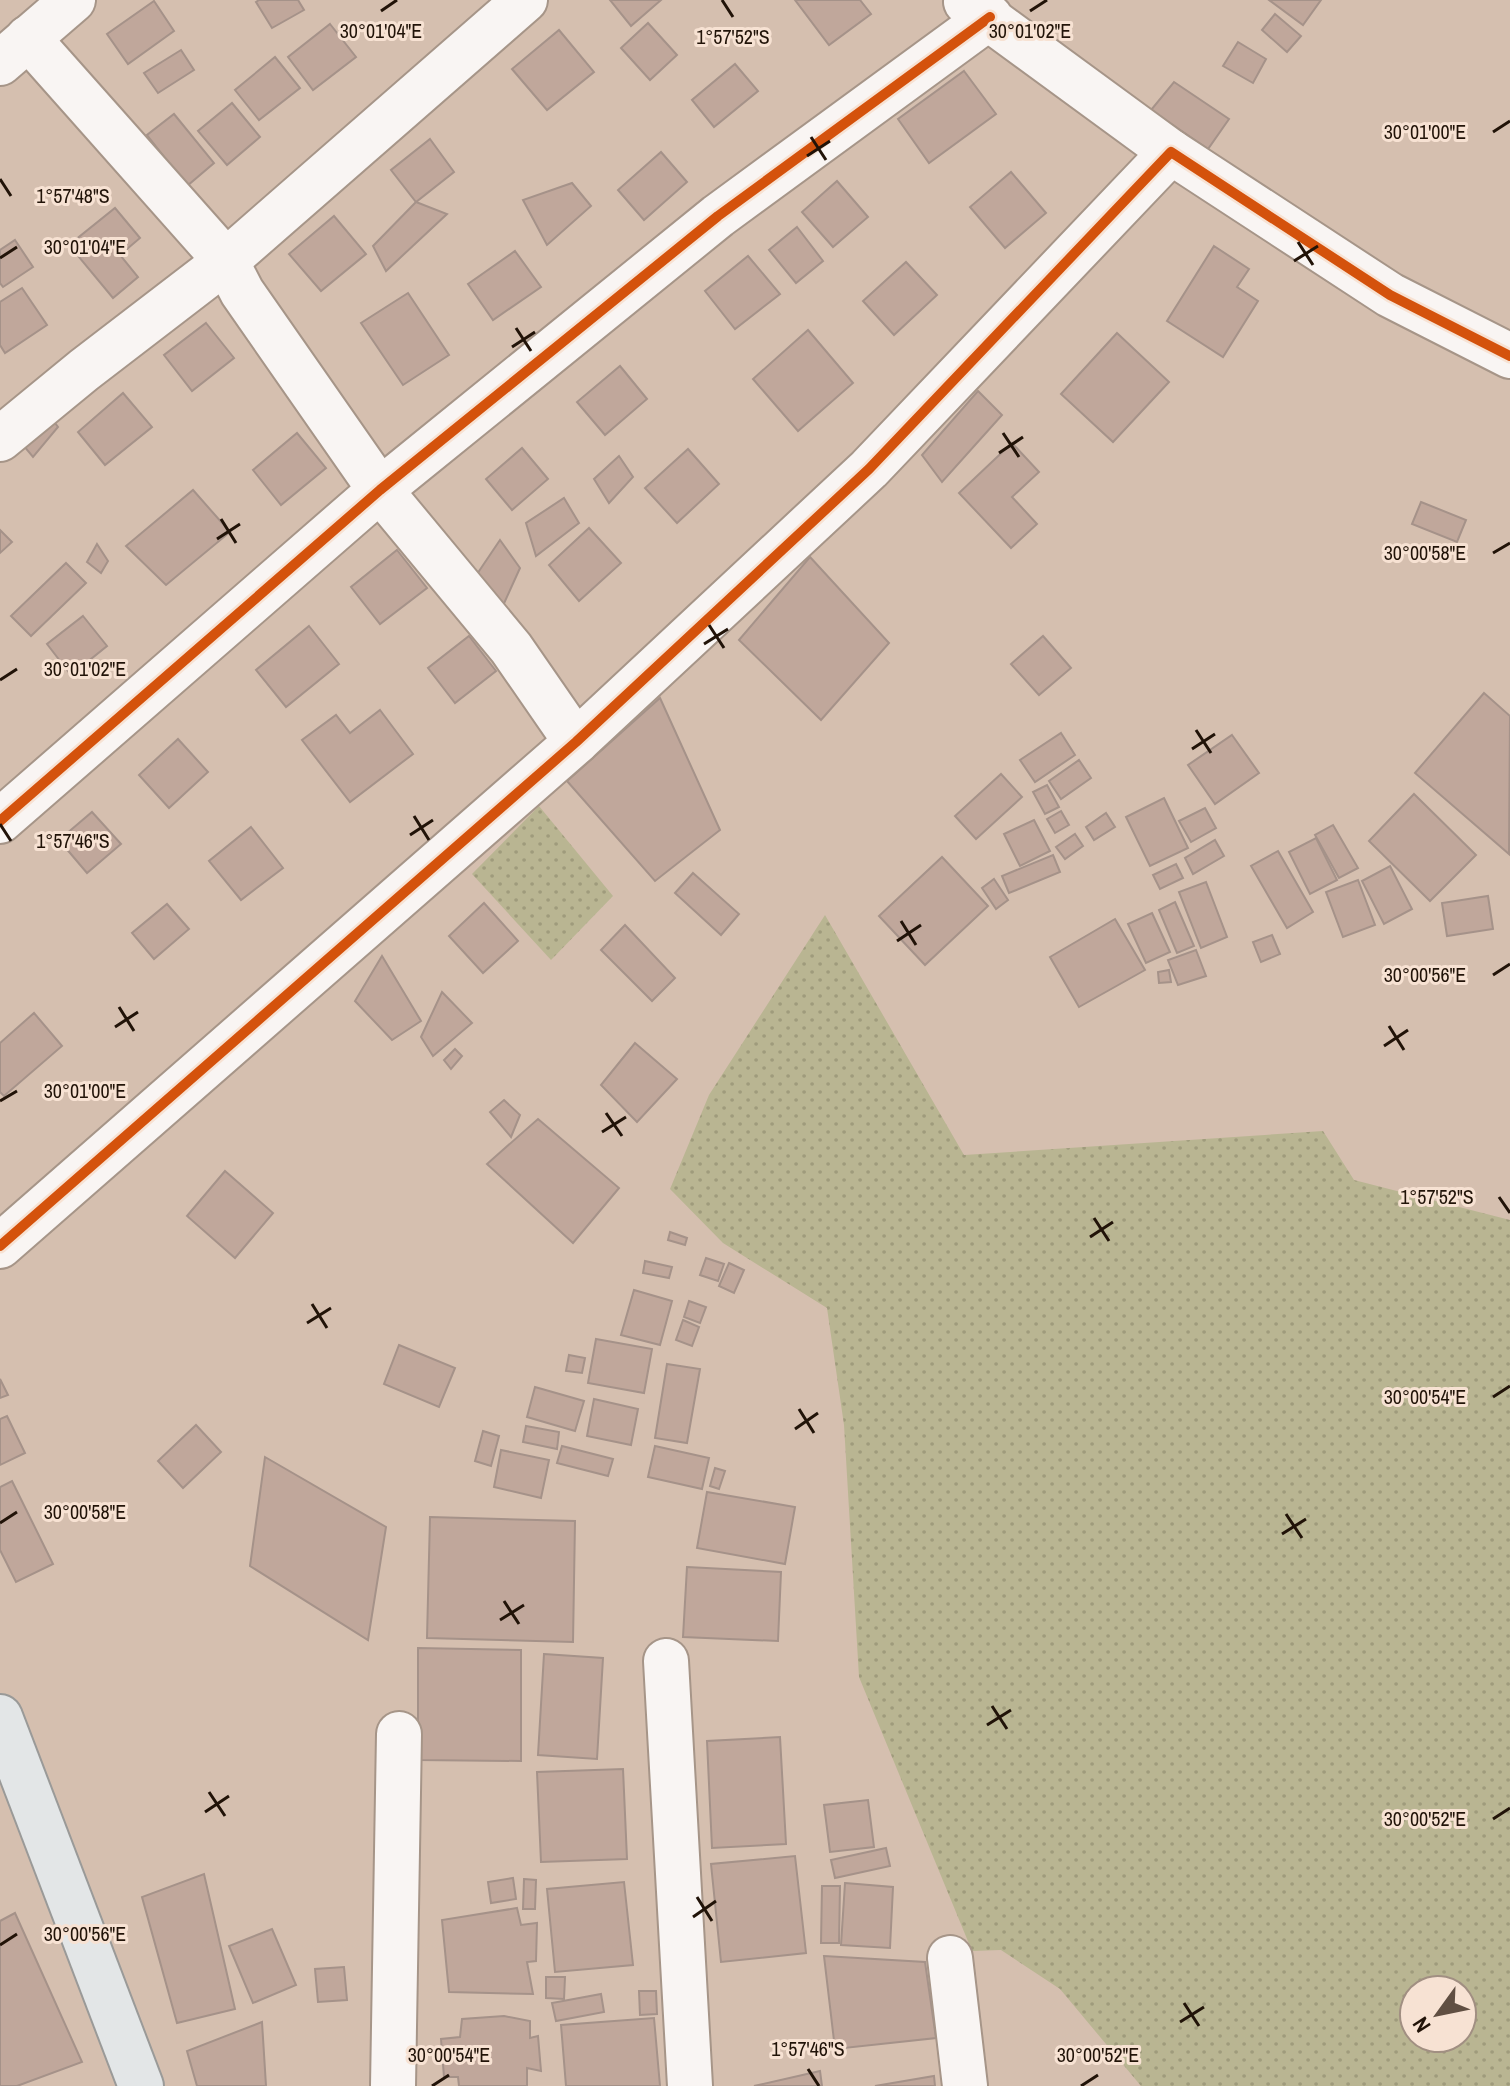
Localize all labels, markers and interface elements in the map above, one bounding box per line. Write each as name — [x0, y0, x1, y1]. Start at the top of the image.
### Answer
text: 30°01'04"E — [340, 17, 422, 44]
text: 30°01'02"E — [989, 17, 1071, 44]
text: 1°57'52"S — [696, 23, 770, 50]
text: 30°01'00"E — [1384, 118, 1466, 145]
text: 1°57'48"S — [36, 182, 110, 209]
text: 30°01'04"E — [44, 233, 126, 260]
text: 30°00'58"E — [1384, 539, 1466, 566]
text: 30°01'02"E — [44, 655, 126, 682]
text: 1°57'46"S — [36, 827, 110, 854]
text: 30°00'56"E — [1384, 961, 1466, 988]
text: 30°01'00"E — [44, 1077, 126, 1104]
text: 1°57'52"S — [1400, 1183, 1474, 1210]
text: 30°00'54"E — [1384, 1383, 1466, 1410]
text: 30°00'58"E — [44, 1498, 126, 1525]
text: 30°00'52"E — [1384, 1805, 1466, 1832]
text: 30°00'56"E — [44, 1920, 126, 1947]
north arrow — [1398, 1974, 1478, 2054]
text: N — [1405, 2011, 1437, 2039]
text: 1°57'46"S — [771, 2035, 845, 2062]
text: 30°00'54"E — [408, 2041, 490, 2068]
text: 30°00'52"E — [1057, 2041, 1139, 2068]

